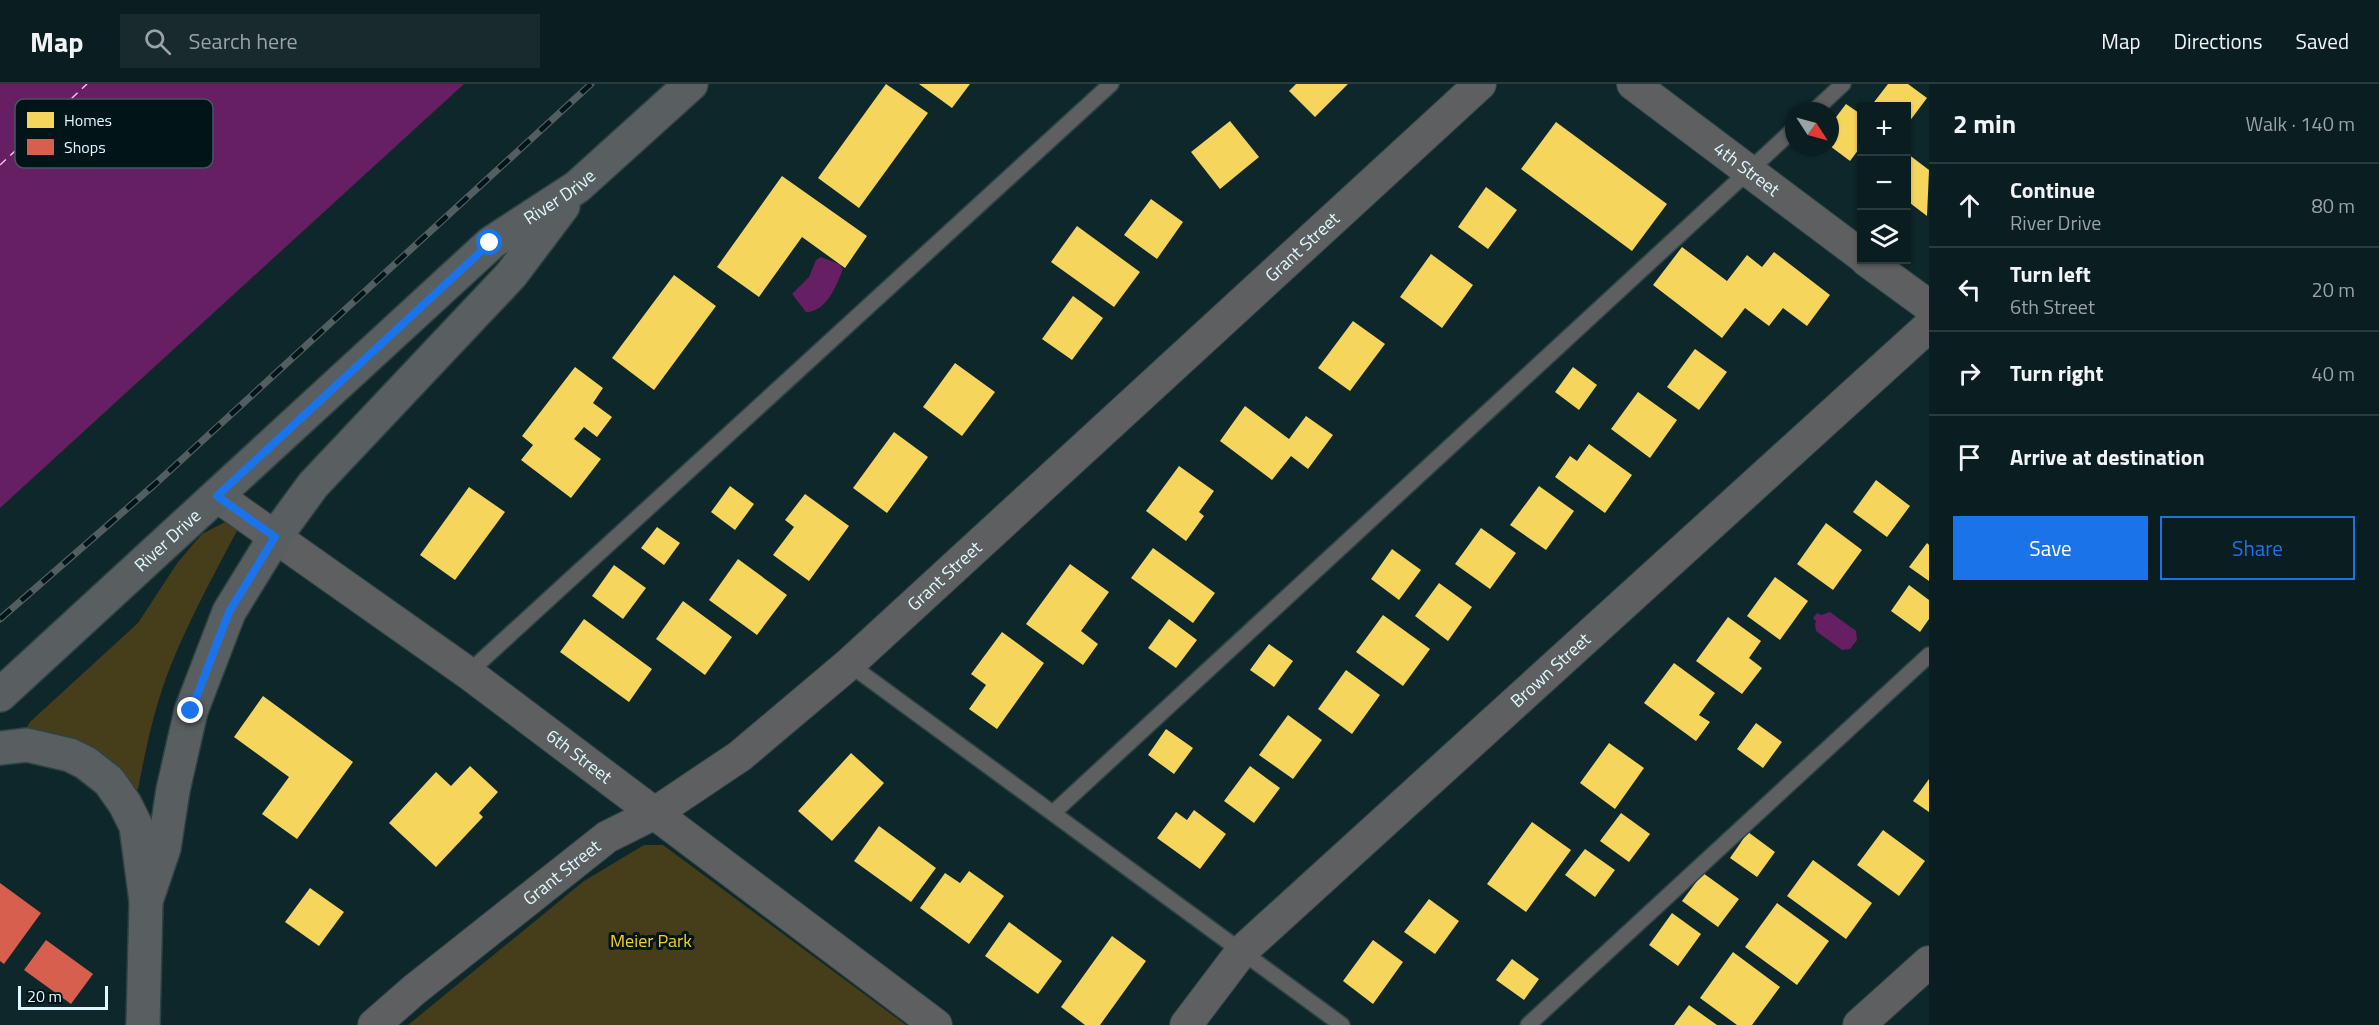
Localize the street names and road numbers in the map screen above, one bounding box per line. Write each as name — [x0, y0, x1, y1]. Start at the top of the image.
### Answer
street label: 4th Street — [1708, 135, 1786, 203]
street label: River Drive — [518, 162, 601, 231]
street label: Grant Street — [1259, 205, 1346, 288]
street label: River Drive — [128, 502, 207, 578]
street label: Grant Street — [901, 534, 988, 617]
street label: Brown Street — [1504, 626, 1597, 714]
street label: 6th Street — [541, 722, 619, 790]
street label: Grant Street — [517, 832, 607, 912]

